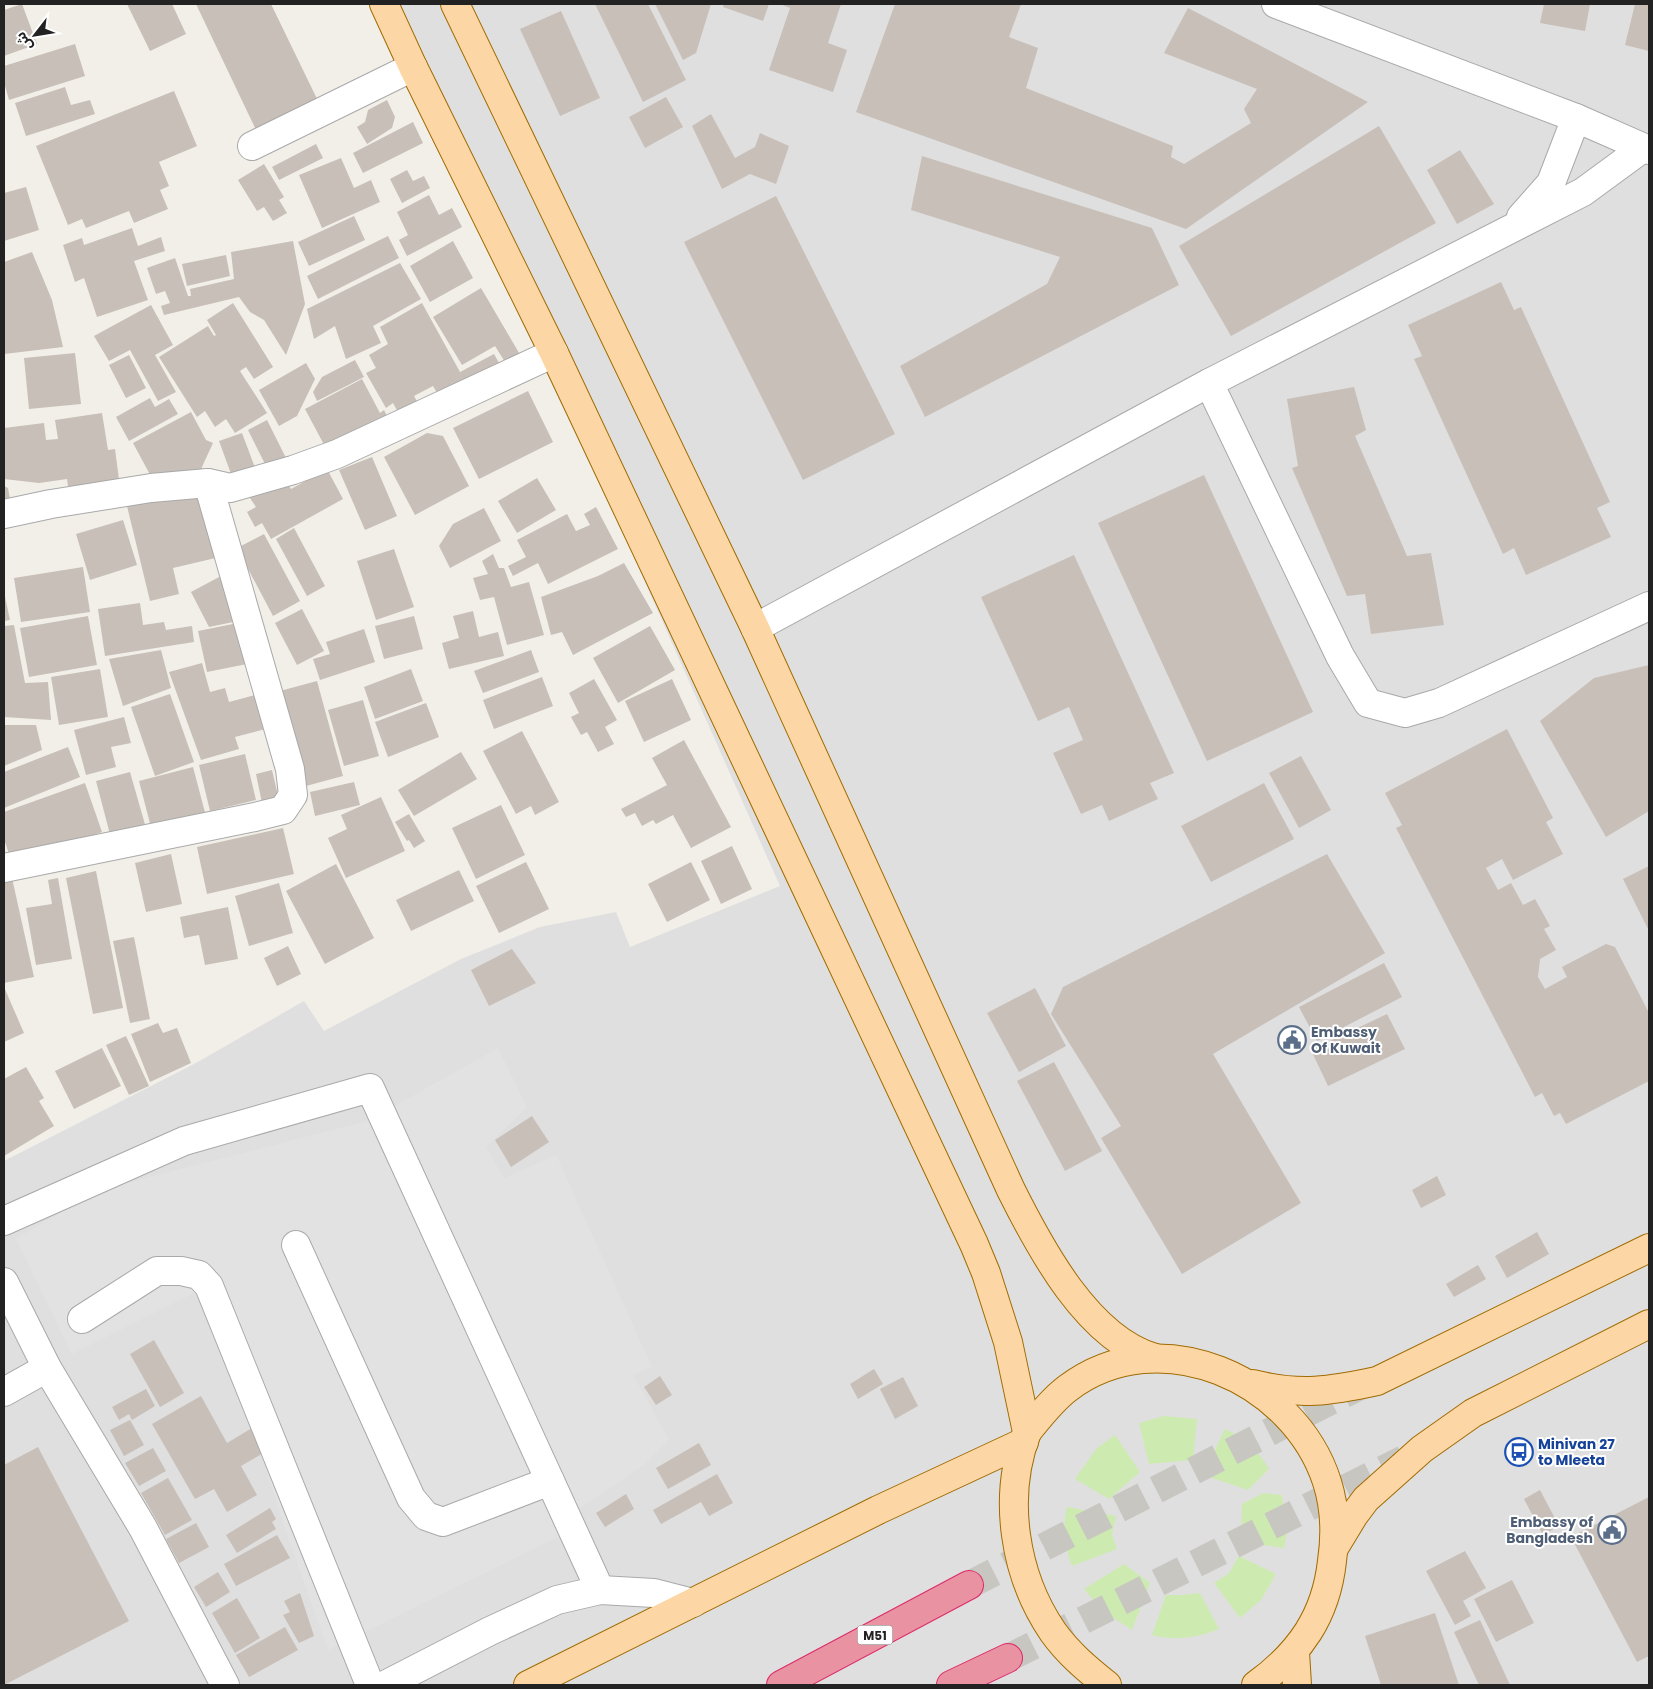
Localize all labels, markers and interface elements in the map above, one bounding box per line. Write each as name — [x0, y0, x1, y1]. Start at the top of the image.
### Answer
north arrow — [10, 10, 60, 60]
text: ش — [10, 28, 37, 55]
place label: Embassy Of Kuwait — [1311, 1022, 1381, 1058]
public building icon: Embassy Of Kuwait — [1277, 1025, 1307, 1055]
place label: Minivan 27 to Mleeta — [1538, 1434, 1615, 1470]
bus stop icon: Minivan 27 to Mleeta — [1504, 1437, 1534, 1467]
place label: Embassy of Bangladesh — [1506, 1512, 1593, 1548]
public building icon: Embassy of Bangladesh — [1597, 1515, 1627, 1545]
road number: M51 — [858, 1626, 892, 1644]

